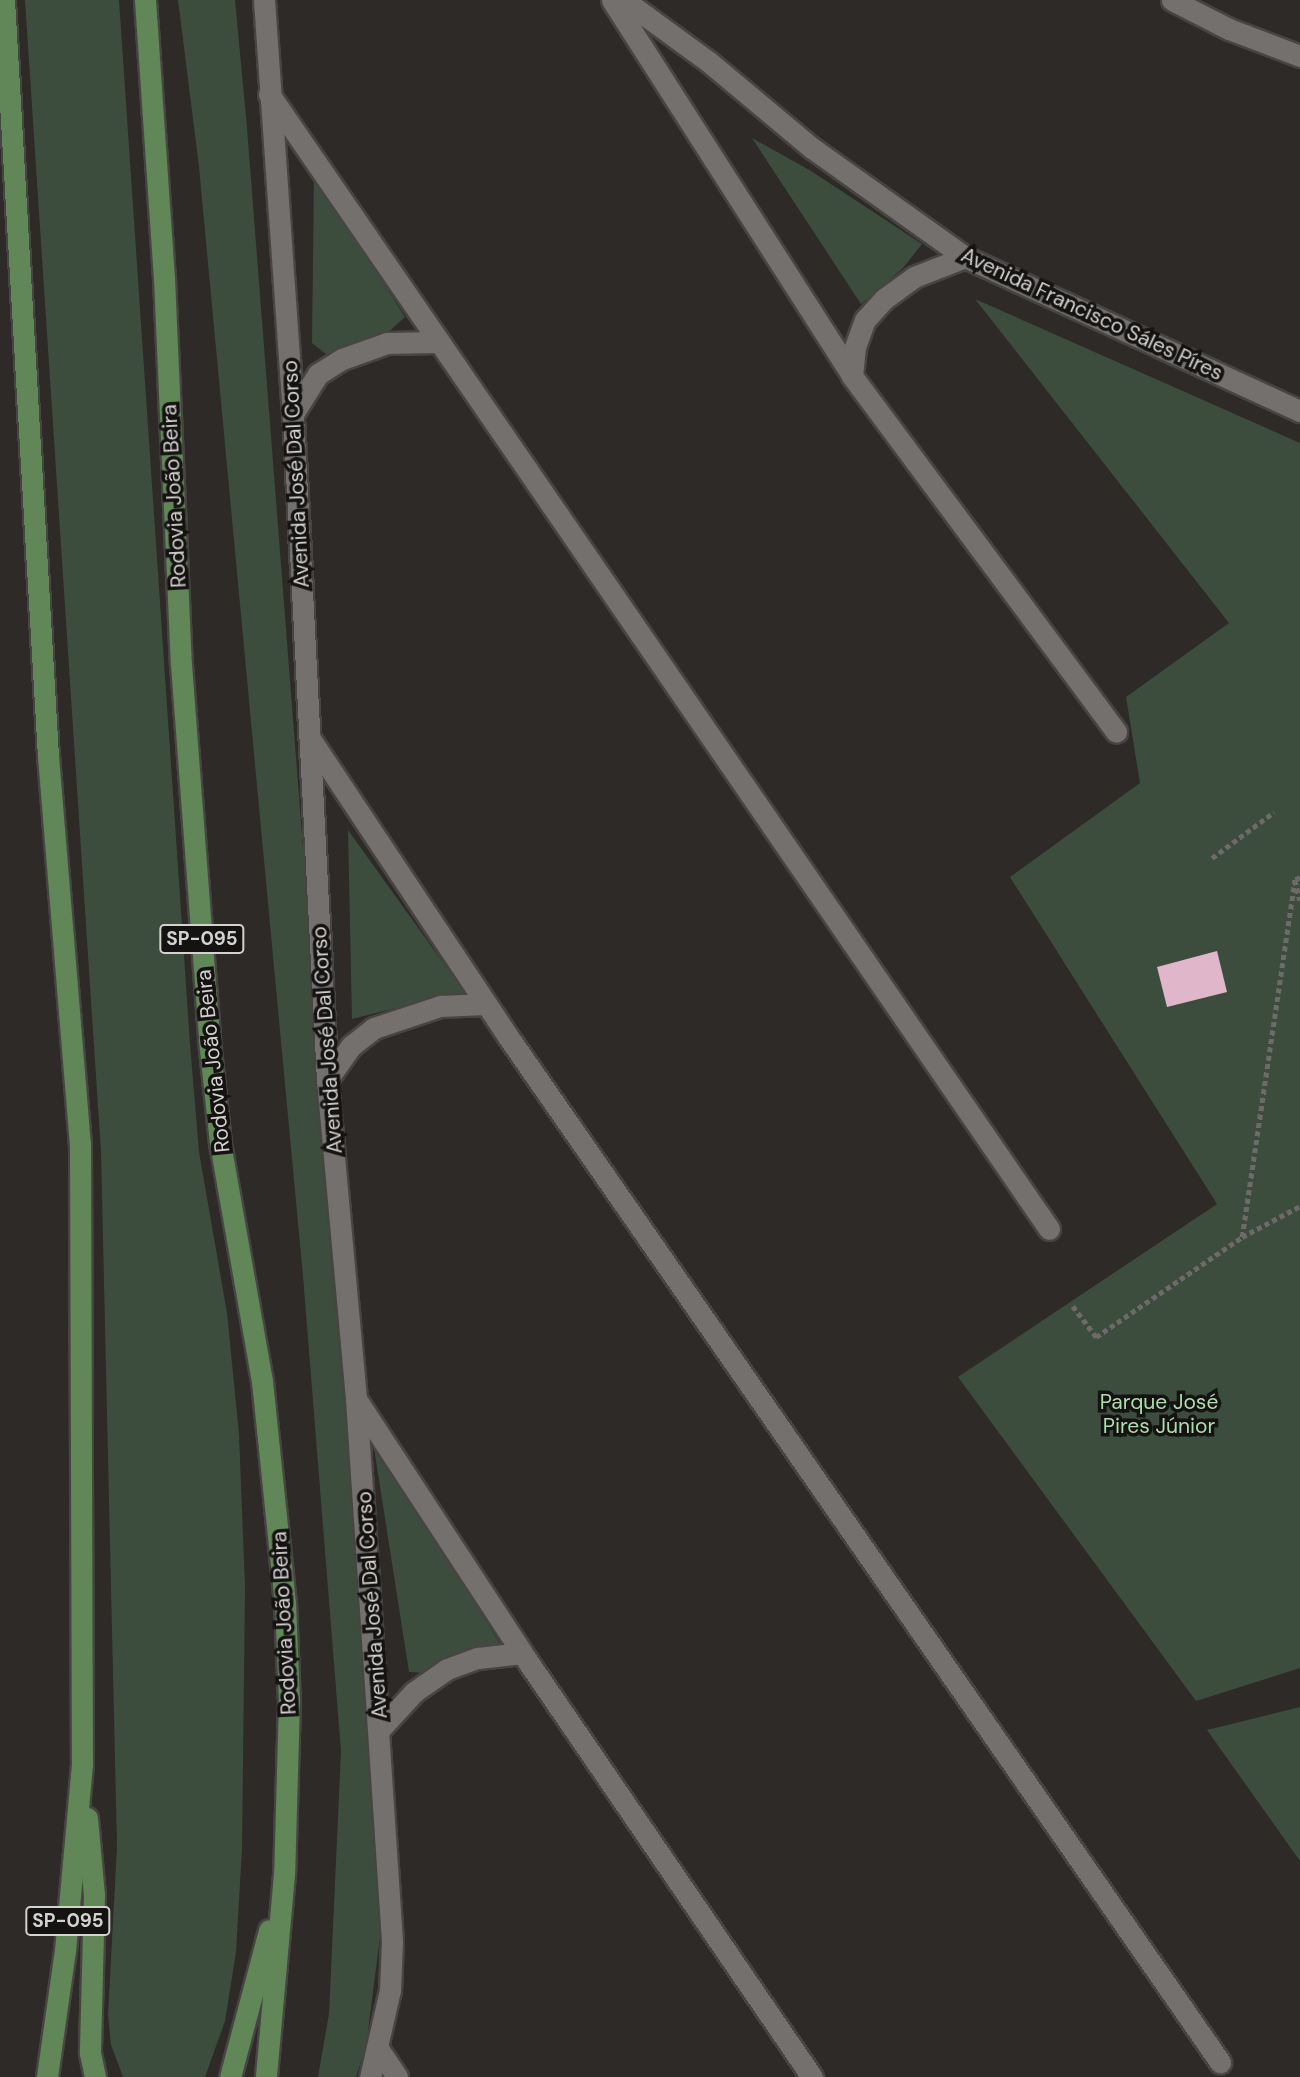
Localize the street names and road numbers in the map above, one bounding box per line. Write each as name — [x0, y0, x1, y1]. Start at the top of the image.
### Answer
street label: Avenida Francisco Sáles Píres — [957, 242, 1227, 386]
street label: Avenida José Dal Corso — [277, 359, 315, 589]
street label: Rodovia João Beira — [157, 404, 191, 588]
road number: SP-095 — [158, 923, 246, 954]
street label: Avenida José Dal Corso — [306, 925, 348, 1155]
street label: Rodovia João Beira — [191, 968, 235, 1154]
street label: Avenida José Dal Corso — [351, 1490, 393, 1720]
street label: Rodovia João Beira — [267, 1531, 301, 1715]
road number: SP-095 — [24, 1906, 112, 1937]

